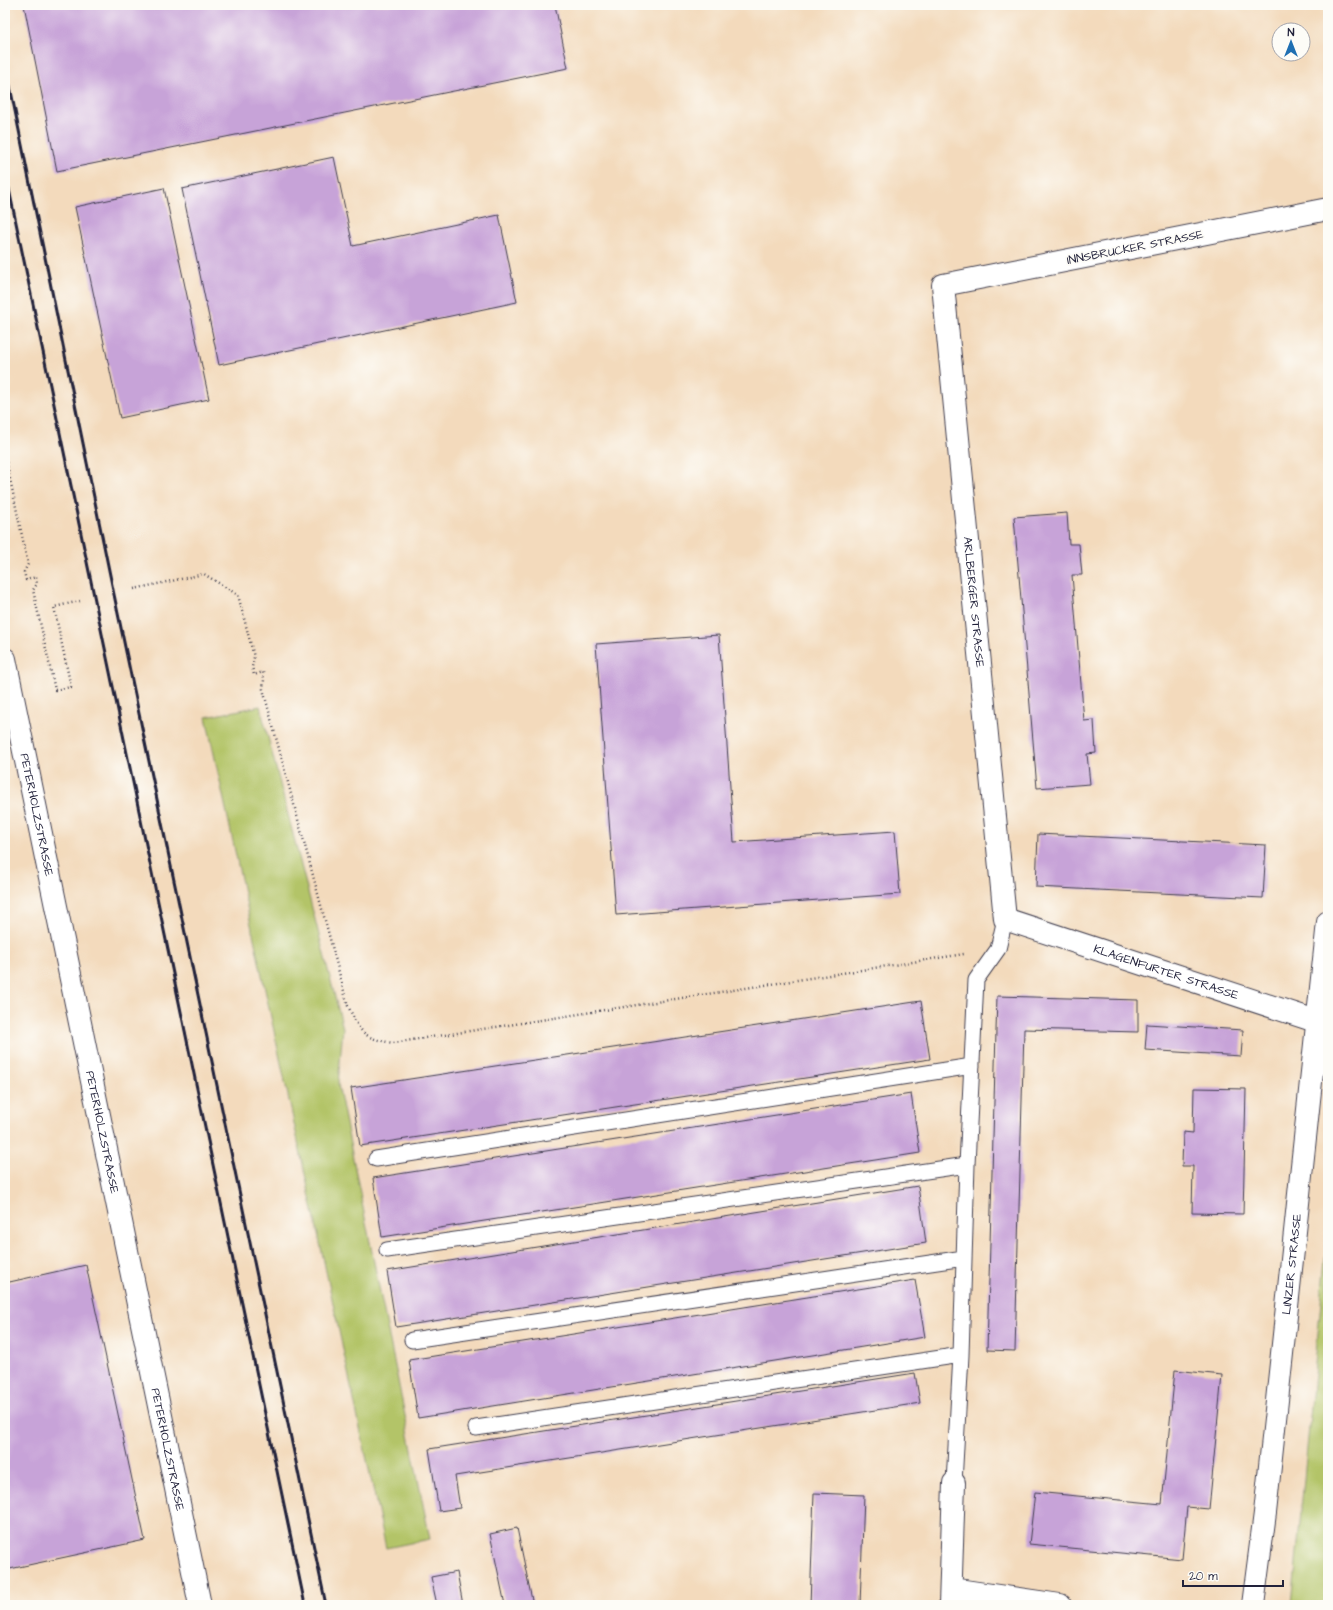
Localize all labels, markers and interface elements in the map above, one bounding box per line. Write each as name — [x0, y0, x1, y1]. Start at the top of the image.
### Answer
north arrow — [1271, 22, 1311, 62]
text: N — [1288, 25, 1295, 40]
street label: INNSBRUCKER STRASSE — [1065, 226, 1205, 269]
street label: ARLBERGER STRASSE — [959, 536, 988, 668]
street label: PETERHOLZSTRASSE — [16, 752, 58, 878]
street label: KLAGENFURTER STRASSE — [1091, 941, 1241, 1004]
street label: PETERHOLZSTRASSE — [81, 1069, 123, 1195]
street label: LINZER STRASSE — [1278, 1213, 1306, 1316]
street label: PETERHOLZSTRASSE — [146, 1387, 188, 1512]
scale bar — [1183, 1562, 1283, 1588]
text: 20 m — [1189, 1568, 1218, 1585]

